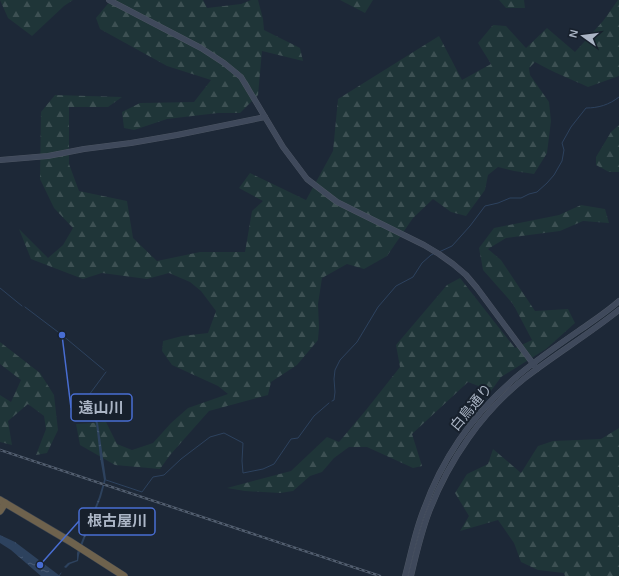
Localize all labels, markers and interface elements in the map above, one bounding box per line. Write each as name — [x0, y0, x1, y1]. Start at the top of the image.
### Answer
north arrow — [563, 16, 603, 56]
text: N — [567, 28, 580, 39]
street label: 白鳥通り — [447, 380, 495, 434]
callout: 遠山川 — [71, 394, 132, 421]
text: 遠山川 — [78, 399, 124, 416]
callout: 根古屋川 — [79, 508, 155, 535]
text: 根古屋川 — [87, 512, 147, 529]

